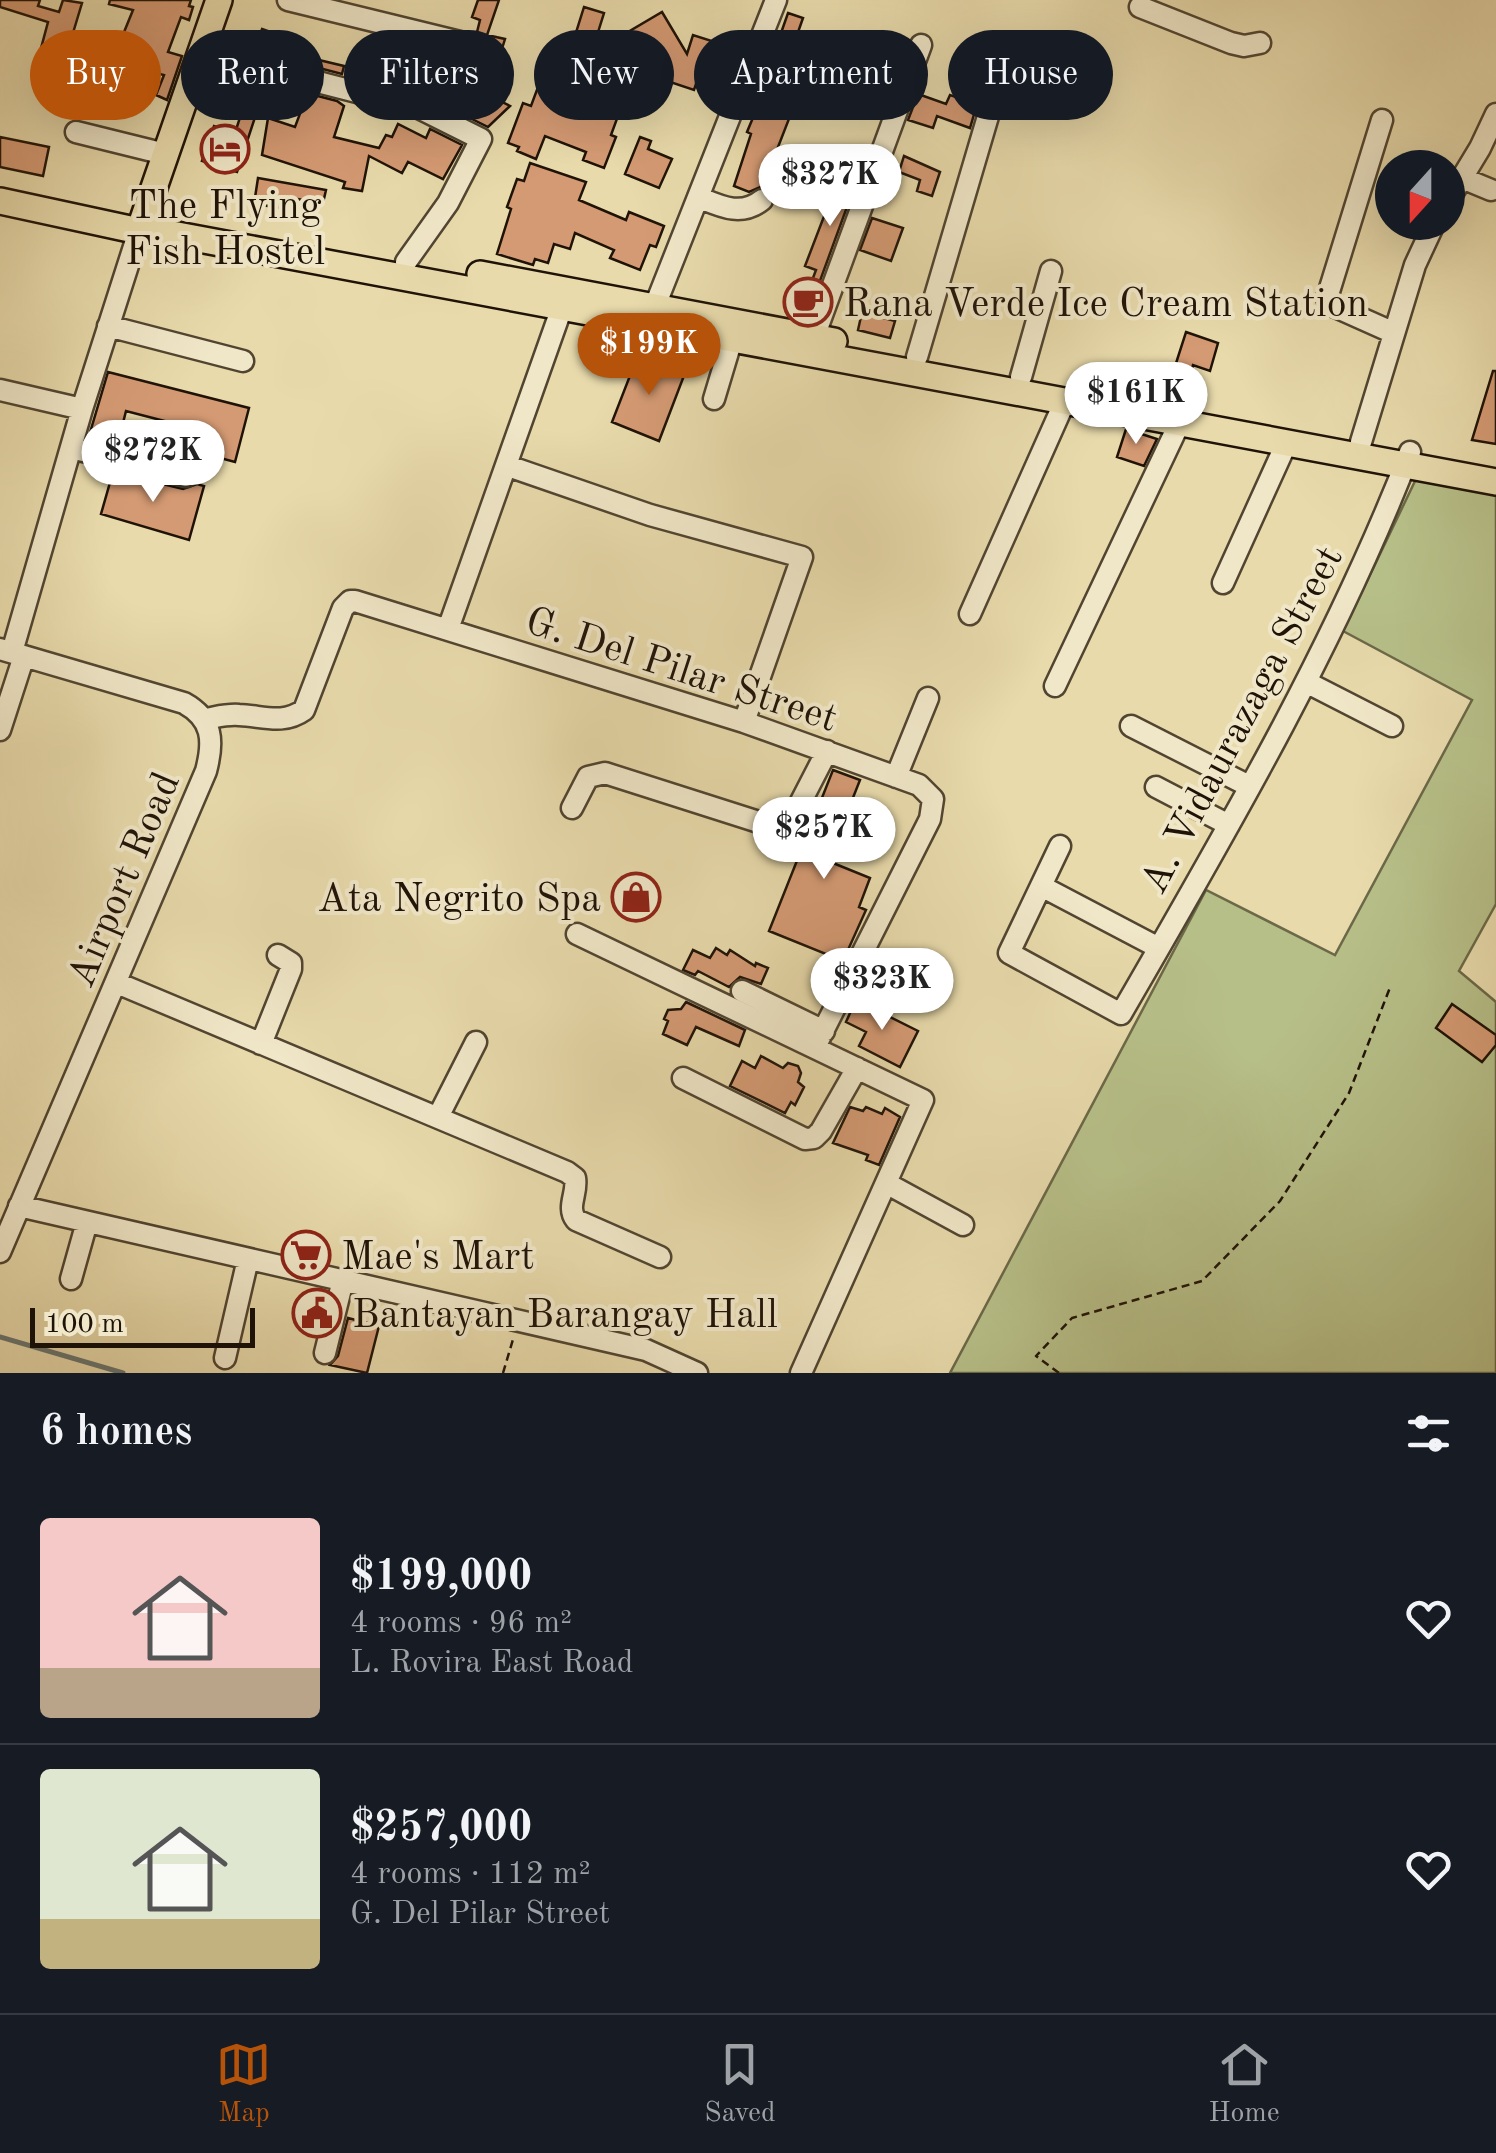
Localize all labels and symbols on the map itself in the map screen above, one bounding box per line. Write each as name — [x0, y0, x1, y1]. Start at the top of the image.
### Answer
hotel icon: The Flying Fish Hostel — [199, 123, 251, 175]
pin: $327K — [760, 144, 900, 229]
north arrow — [1375, 150, 1465, 240]
place label: The Flying Fish Hostel — [125, 188, 325, 274]
cafe icon: Rana Verde Ice Cream Station — [782, 276, 834, 328]
place label: Rana Verde Ice Cream Station — [843, 286, 1368, 326]
pin: $199K — [579, 313, 719, 398]
pin: $161K — [1066, 362, 1206, 447]
pin: $272K — [83, 420, 223, 505]
street label: A. Vidaurazaga Street — [1135, 541, 1352, 901]
street label: G. Del Pilar Street — [520, 603, 841, 741]
street label: Airport Road — [63, 767, 189, 994]
pin: $257K — [754, 797, 894, 882]
shop icon: Ata Negrito Spa — [610, 871, 662, 923]
place label: Ata Negrito Spa — [317, 881, 601, 921]
pin: $323K — [812, 948, 952, 1033]
supermarket icon: Mae's Mart — [280, 1229, 332, 1281]
place label: Mae's Mart — [341, 1239, 535, 1279]
public building icon: Bantayan Barangay Hall — [291, 1287, 343, 1339]
place label: Bantayan Barangay Hall — [352, 1297, 778, 1337]
scale bar — [30, 1303, 255, 1348]

